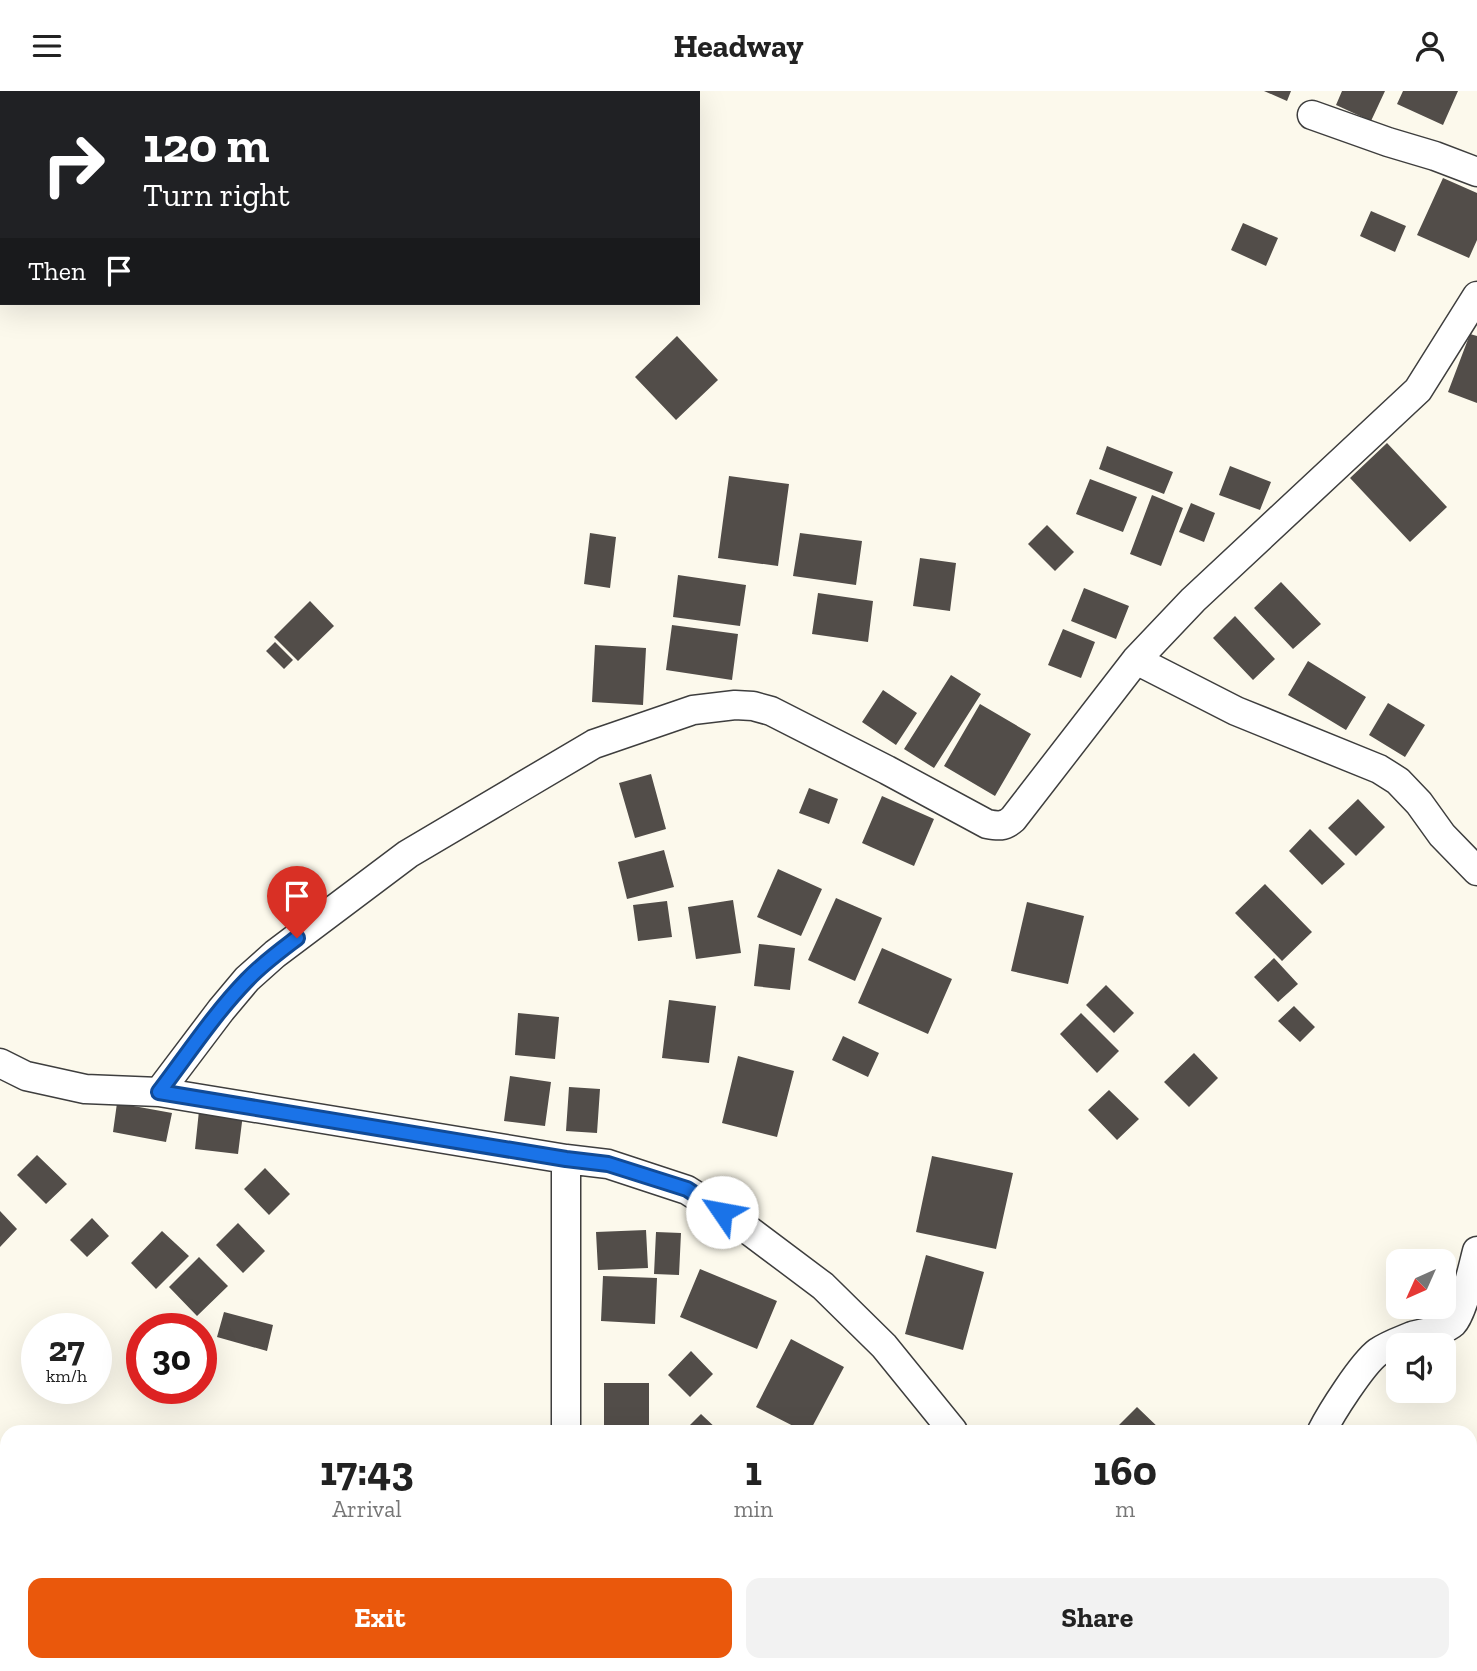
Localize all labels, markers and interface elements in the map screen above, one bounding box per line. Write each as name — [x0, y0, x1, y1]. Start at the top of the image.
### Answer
icon: menu — [28, 27, 66, 65]
text: Headway — [673, 27, 804, 65]
icon: person — [1411, 27, 1449, 65]
text: 120 m — [143, 116, 269, 175]
icon: right — [28, 119, 119, 210]
text: Turn right — [143, 176, 290, 214]
icon: arrive — [100, 252, 138, 290]
text: Then — [28, 255, 86, 287]
pin — [267, 866, 327, 938]
icon: arrive — [278, 877, 316, 915]
position arrow — [685, 1175, 759, 1249]
north arrow — [1386, 1249, 1456, 1319]
map controls — [1386, 1249, 1456, 1403]
speed limit sign: 30 — [126, 1313, 217, 1404]
text: 27 — [48, 1328, 85, 1370]
button: sound — [1386, 1333, 1456, 1403]
text: km/h — [46, 1365, 87, 1387]
text: 17:43 — [320, 1445, 414, 1496]
text: 1 — [745, 1445, 762, 1496]
text: 160 — [1093, 1445, 1157, 1496]
text: Arrival — [332, 1495, 402, 1523]
text: min — [734, 1495, 773, 1523]
text: m — [1115, 1495, 1135, 1523]
button: Exit — [28, 1578, 732, 1658]
button: Share — [746, 1578, 1449, 1658]

